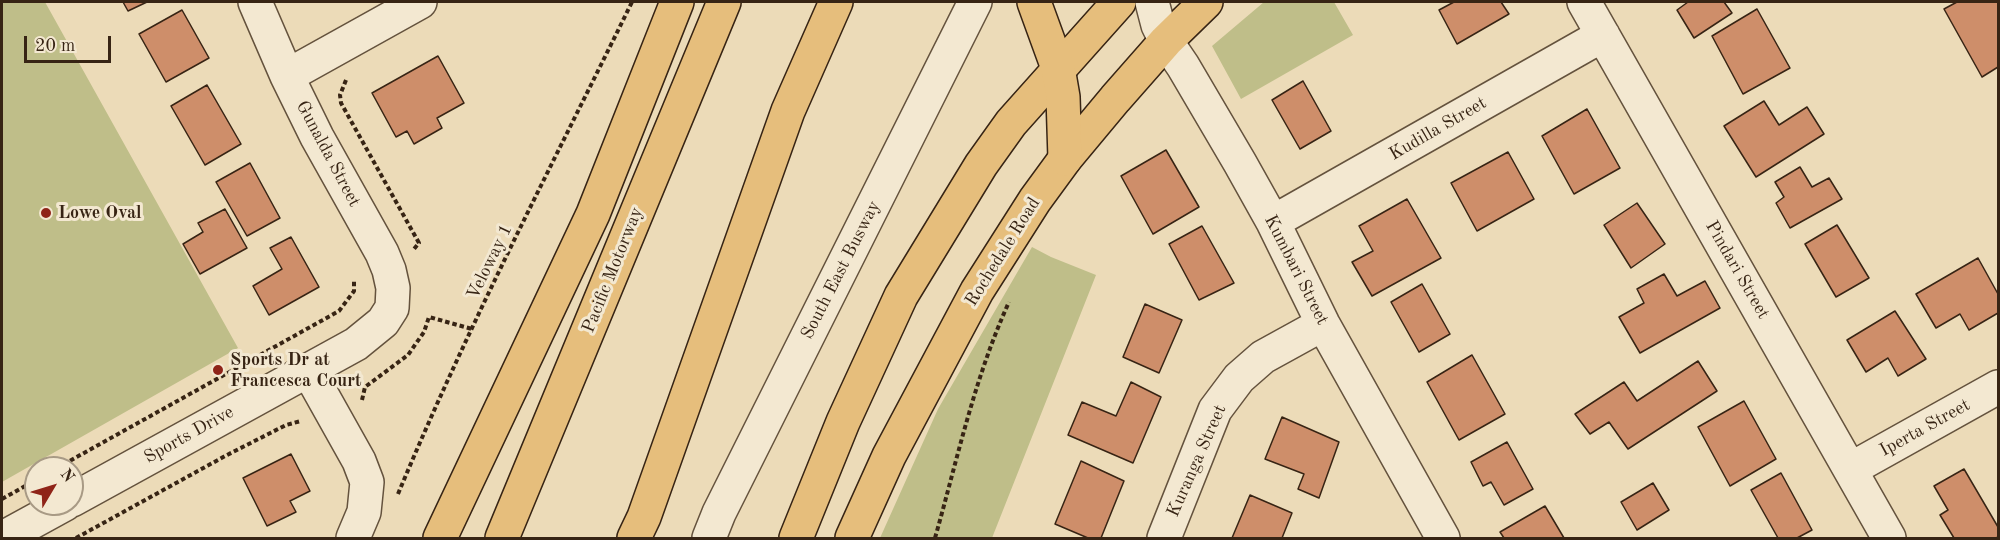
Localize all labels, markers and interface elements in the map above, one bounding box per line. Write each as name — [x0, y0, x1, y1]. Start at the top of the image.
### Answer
scale bar — [27, 24, 114, 62]
text: 20 m — [35, 37, 75, 55]
street label: Kudilla Street — [1385, 92, 1491, 166]
street label: Gunalda Street — [291, 97, 365, 211]
street label: Rochedale Road — [961, 194, 1045, 310]
street label: South East Busway — [797, 197, 885, 343]
place label: Lowe Oval — [58, 202, 142, 224]
street label: Pacific Motorway — [578, 204, 648, 336]
marker: Lowe Oval — [39, 206, 53, 220]
street label: Kumbari Street — [1259, 211, 1333, 329]
street label: Pindari Street — [1700, 217, 1774, 323]
street label: Veloway 1 — [463, 221, 517, 303]
place label: Sports Dr at Francesca Court — [230, 349, 362, 392]
marker: Sports Dr at Francesca Court — [211, 363, 225, 377]
street label: Iperta Street — [1876, 394, 1974, 462]
street label: Sports Drive — [140, 402, 238, 468]
street label: Kuranga Street — [1163, 402, 1231, 520]
north arrow — [24, 456, 84, 516]
text: N — [57, 466, 77, 486]

